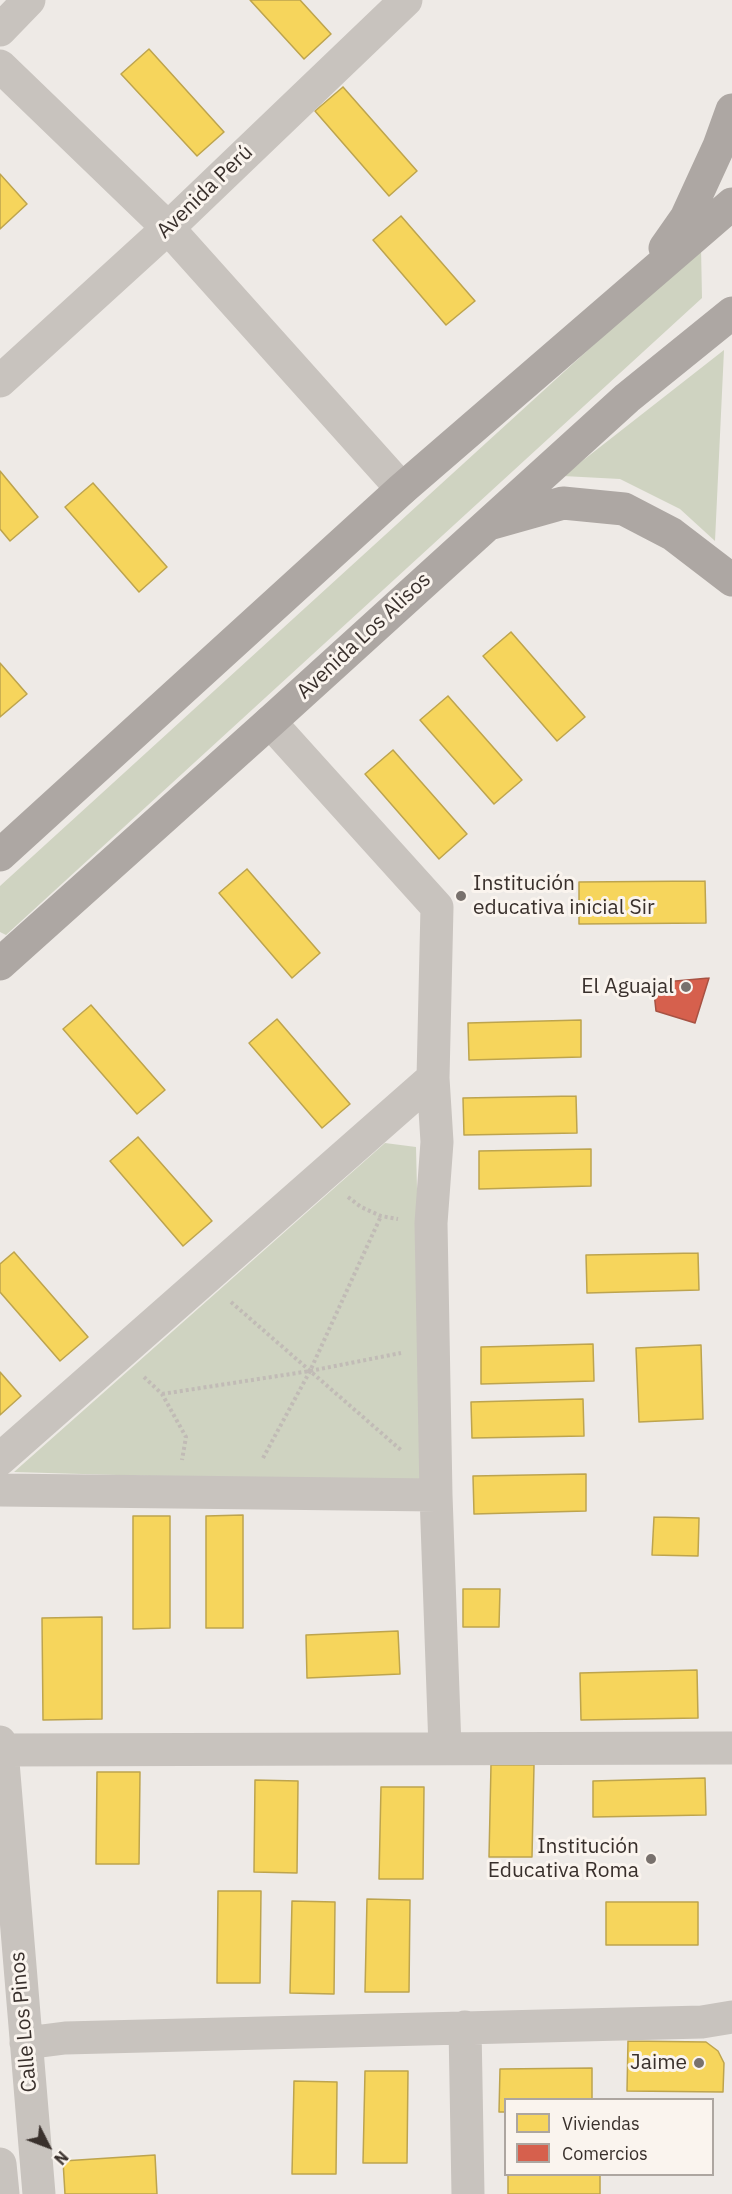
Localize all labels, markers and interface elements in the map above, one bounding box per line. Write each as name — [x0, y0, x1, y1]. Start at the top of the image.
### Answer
street label: Avenida Perú — [152, 140, 258, 244]
street label: Avenida Los Alisos — [292, 567, 436, 705]
place label: Institución educativa inicial Sir — [473, 871, 655, 921]
marker: Institución educativa inicial Sir — [454, 889, 468, 903]
place label: El Aguajal — [581, 974, 674, 1000]
marker: El Aguajal — [679, 980, 693, 994]
place label: Institución Educativa Roma — [488, 1834, 639, 1884]
marker: Institución Educativa Roma — [644, 1852, 658, 1866]
street label: Calle Los Pinos — [5, 1951, 43, 2093]
place label: Jaime — [630, 2050, 687, 2076]
marker: Jaime — [692, 2056, 706, 2070]
legend — [504, 2098, 714, 2176]
text: Viviendas — [562, 2112, 640, 2135]
north arrow — [18, 2116, 78, 2176]
text: Comercios — [562, 2142, 648, 2165]
text: N — [50, 2147, 73, 2169]

